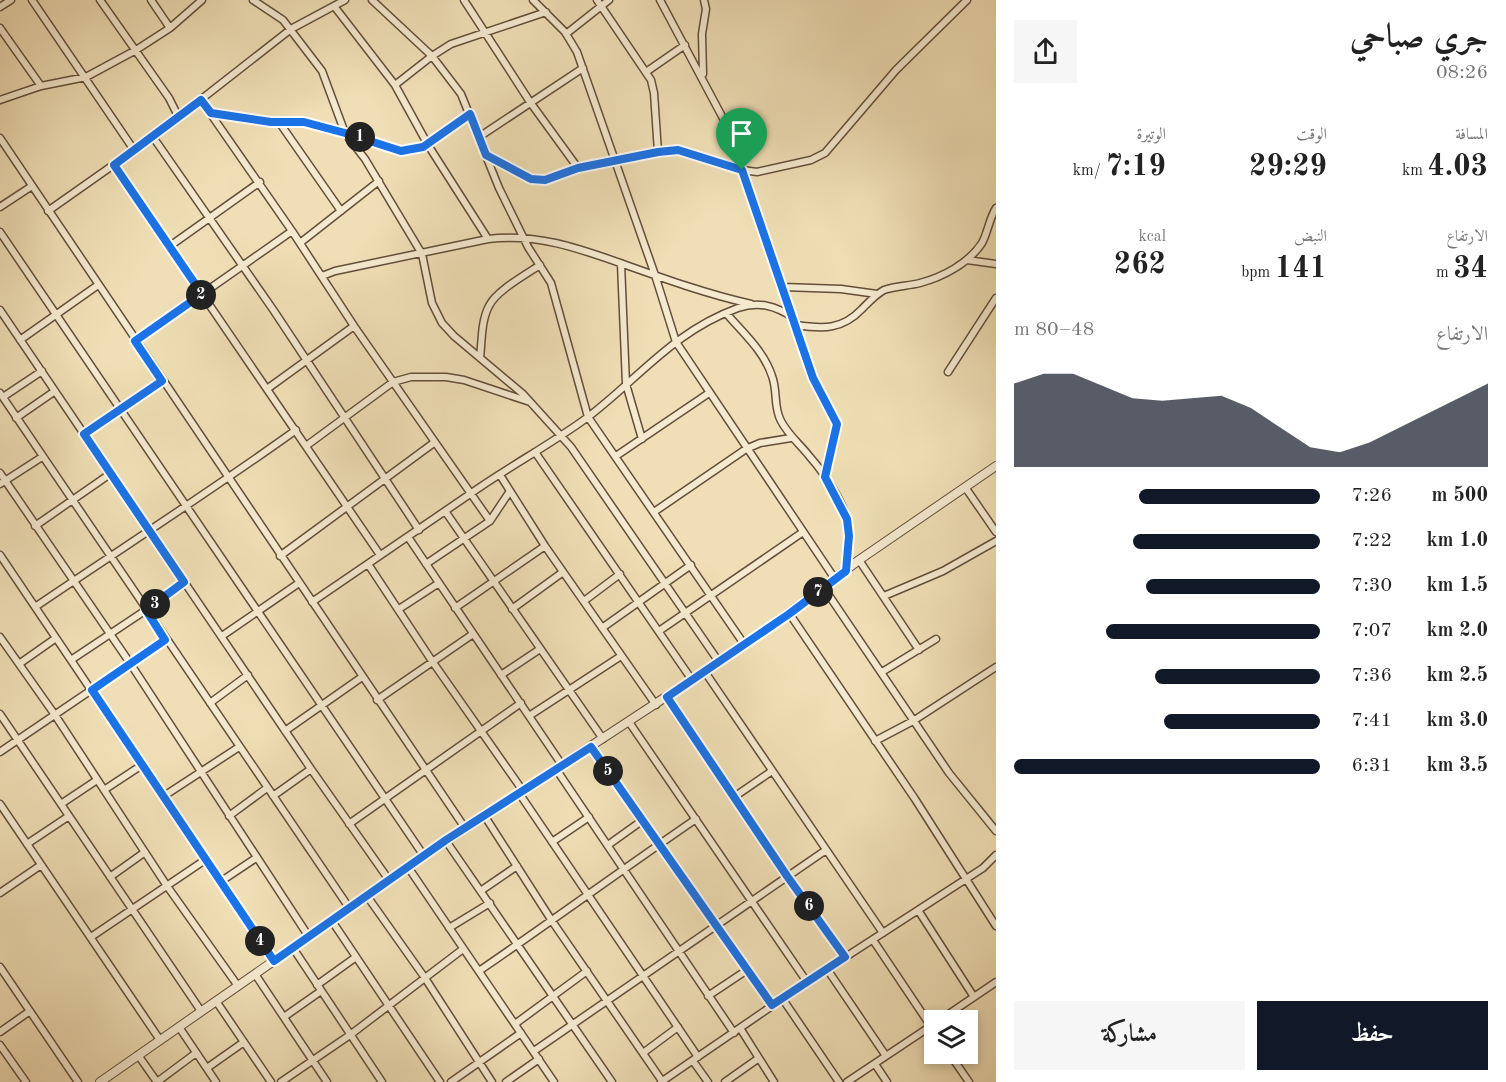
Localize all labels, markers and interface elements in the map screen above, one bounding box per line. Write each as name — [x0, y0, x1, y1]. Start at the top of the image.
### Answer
button: share — [1014, 20, 1077, 83]
text: جري صباحي — [1350, 22, 1488, 55]
text: 08:26 — [1436, 63, 1488, 83]
pin — [716, 108, 767, 170]
icon: arrive — [725, 117, 758, 150]
pin: 1 — [345, 122, 375, 152]
text: الوتيرة — [1136, 127, 1166, 143]
text: الوقت — [1296, 127, 1327, 143]
text: المسافة — [1455, 127, 1488, 143]
text: 1 — [355, 129, 365, 145]
text: 7:19 — [1105, 152, 1166, 182]
text: 29:29 — [1249, 152, 1327, 182]
text: 4.03 — [1427, 152, 1488, 182]
text: /km — [1073, 163, 1105, 179]
text: km — [1402, 163, 1427, 179]
text: kcal — [1138, 229, 1166, 245]
text: النبض — [1294, 229, 1327, 245]
text: الارتفاع — [1446, 229, 1488, 245]
text: 262 — [1114, 250, 1166, 280]
text: 141 — [1275, 254, 1327, 284]
text: 34 — [1453, 254, 1488, 284]
text: bpm — [1241, 265, 1275, 281]
text: m — [1436, 265, 1453, 281]
pin: 2 — [186, 280, 216, 310]
text: 2 — [196, 287, 206, 303]
text: 48–80 m — [1014, 320, 1094, 340]
text: الارتفاع — [1436, 325, 1488, 345]
text: 7:26 — [1352, 486, 1392, 506]
text: 500 m — [1432, 486, 1488, 506]
text: 7:22 — [1352, 531, 1392, 551]
text: 1.0 km — [1426, 531, 1488, 551]
text: 7:30 — [1352, 576, 1392, 596]
text: 1.5 km — [1426, 576, 1488, 596]
pin: 7 — [803, 577, 833, 607]
text: 7 — [813, 584, 823, 600]
pin: 3 — [140, 589, 170, 619]
text: 3 — [150, 596, 160, 612]
text: 7:07 — [1352, 621, 1392, 641]
text: 2.0 km — [1426, 621, 1488, 641]
text: 7:36 — [1352, 666, 1392, 686]
text: 2.5 km — [1426, 666, 1488, 686]
text: 7:41 — [1352, 711, 1392, 731]
text: 3.0 km — [1426, 711, 1488, 731]
pin: 5 — [593, 756, 623, 786]
text: 6:31 — [1352, 756, 1392, 776]
text: 3.5 km — [1426, 756, 1488, 776]
text: 5 — [603, 763, 613, 779]
pin: 6 — [794, 891, 824, 921]
text: 6 — [804, 898, 814, 914]
pin: 4 — [245, 926, 275, 956]
text: 4 — [255, 933, 265, 949]
button: مشاركة — [1014, 1001, 1245, 1070]
button: حفظ — [1257, 1001, 1488, 1070]
map controls — [924, 1010, 978, 1064]
button: layers — [924, 1010, 978, 1064]

